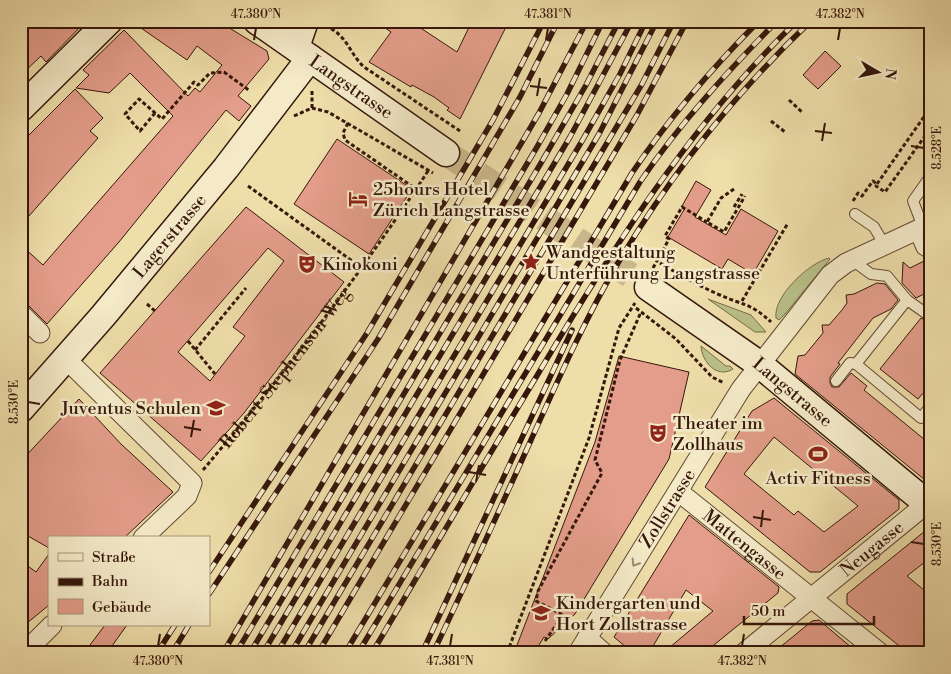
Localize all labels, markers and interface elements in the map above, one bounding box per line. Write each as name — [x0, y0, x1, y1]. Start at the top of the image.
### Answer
text: 47.380°N — [231, 7, 281, 22]
text: 47.381°N — [524, 7, 572, 22]
text: 47.382°N — [815, 7, 865, 22]
north arrow — [854, 48, 904, 98]
street label: Langstrasse — [305, 50, 397, 125]
text: N — [880, 67, 900, 81]
text: 8.528°E — [930, 126, 945, 170]
place label: 25hours Hotel Zürich Langstrasse — [373, 178, 530, 222]
hotel icon: 25hours Hotel Zürich Langstrasse — [347, 188, 369, 210]
street label: Lagerstrasse — [128, 189, 212, 283]
place label: Wandgestaltung Unterführung Langstrasse — [545, 241, 760, 285]
place icon: Wandgestaltung Unterführung Langstrasse — [520, 251, 542, 273]
theatre icon: Kinokoni — [296, 253, 318, 275]
place label: Kinokoni — [322, 253, 398, 276]
street label: Robert-Stephenson-Weg — [215, 282, 356, 454]
street label: Langstrasse — [748, 353, 837, 432]
text: 8.530°E — [7, 380, 22, 424]
place label: Juventus Schulen — [60, 397, 201, 420]
school or university icon: Juventus Schulen — [205, 397, 227, 419]
place label: Theater im Zollhaus — [673, 412, 763, 456]
theatre icon: Theater im Zollhaus — [647, 422, 669, 444]
sports icon: Activ Fitness — [807, 443, 829, 465]
street label: Zollstrasse — [635, 465, 701, 552]
place label: Activ Fitness — [764, 467, 871, 490]
street label: Mattengasse — [698, 504, 791, 585]
street label: Neugasse — [835, 516, 909, 582]
text: 8.530°E — [930, 522, 945, 566]
legend — [48, 536, 210, 626]
text: Straße — [92, 548, 136, 567]
one-way arrow — [632, 558, 642, 567]
text: Bahn — [91, 572, 128, 591]
place label: Kindergarten und Hort Zollstrasse — [556, 592, 701, 636]
scale bar — [744, 594, 874, 626]
text: Gebäude — [92, 598, 151, 617]
school or university icon: Kindergarten und Hort Zollstrasse — [530, 602, 552, 624]
text: 50 m — [751, 602, 785, 621]
text: 47.380°N — [133, 654, 183, 669]
text: 47.381°N — [426, 654, 474, 669]
text: 47.382°N — [717, 654, 767, 669]

